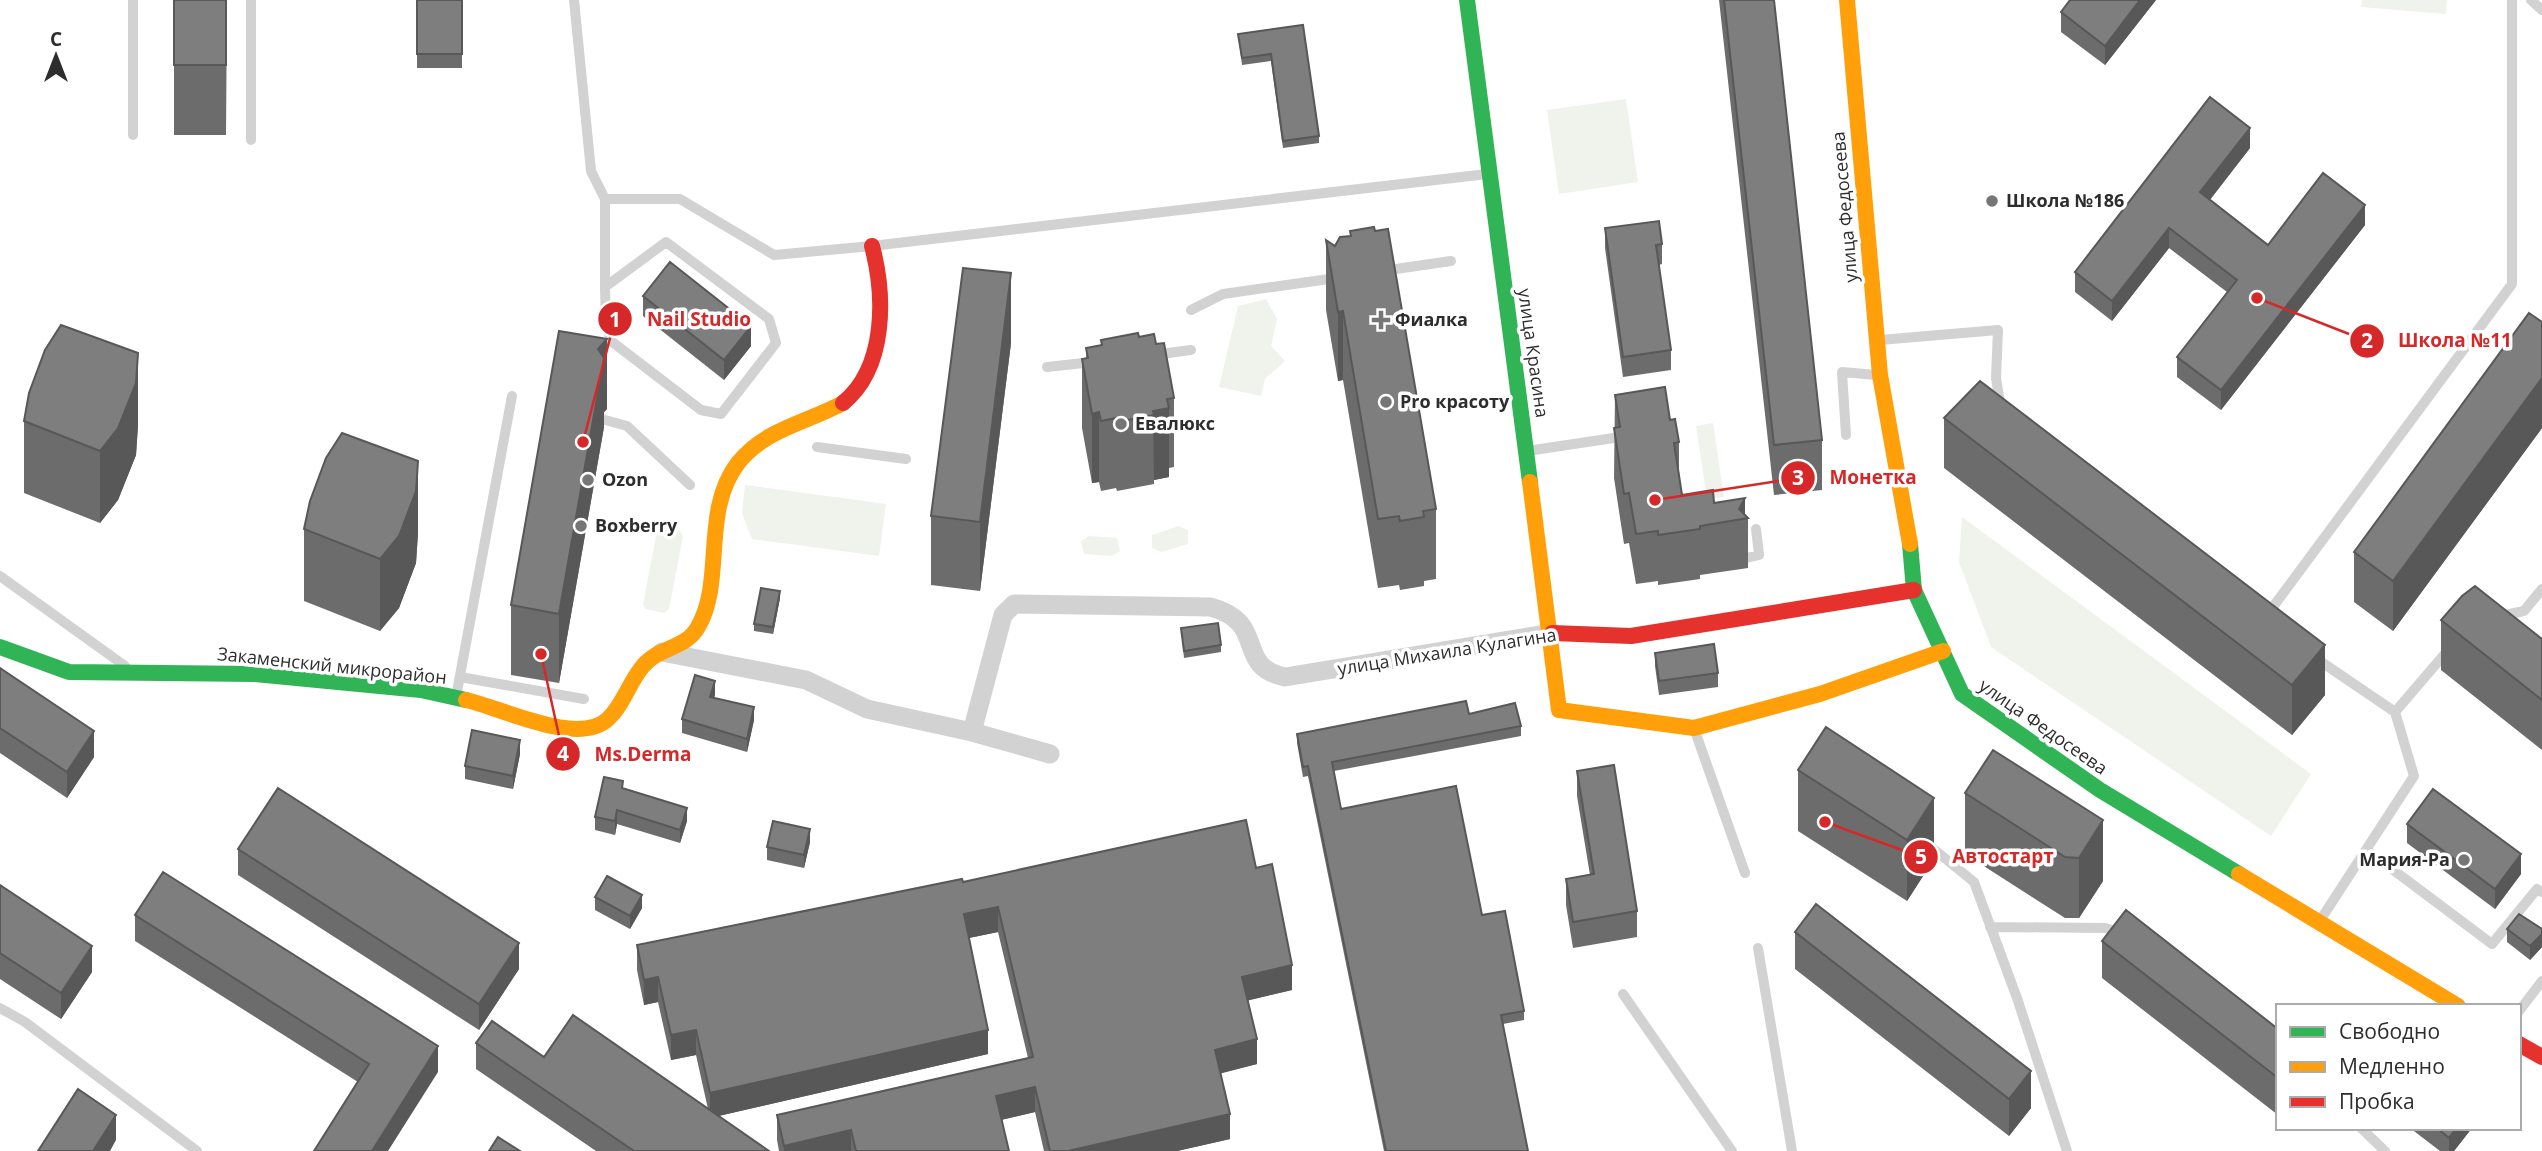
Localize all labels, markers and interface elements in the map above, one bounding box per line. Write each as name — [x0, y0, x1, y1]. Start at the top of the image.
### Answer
north arrow — [21, 21, 91, 91]
text: С — [50, 26, 62, 52]
street label: улица Федосеева — [1825, 131, 1863, 284]
place label: Школа №186 — [2006, 188, 2124, 212]
marker: Школа №186 — [1984, 193, 2000, 209]
street label: улица Красина — [1513, 287, 1555, 419]
callout: Nail Studio — [597, 299, 765, 339]
text: 1 — [609, 305, 621, 333]
text: Nail Studio — [647, 306, 751, 332]
place label: Фиалка — [1395, 307, 1468, 331]
marker: Фиалка — [1373, 312, 1389, 328]
callout: Школа №11 — [2349, 321, 2526, 361]
text: 2 — [2361, 326, 2373, 354]
text: Школа №11 — [2398, 327, 2512, 353]
place label: Pro красоту — [1400, 389, 1510, 413]
marker: Pro красоту — [1378, 394, 1394, 410]
place label: Евалюкс — [1135, 411, 1215, 435]
marker: Евалюкс — [1113, 416, 1129, 432]
callout: Монетка — [1780, 458, 1930, 498]
text: 3 — [1792, 463, 1804, 491]
text: Монетка — [1829, 464, 1917, 490]
place label: Ozon — [602, 467, 648, 491]
marker: Ozon — [580, 472, 596, 488]
place label: Boxberry — [595, 513, 678, 537]
marker: Boxberry — [573, 518, 589, 534]
street label: улица Михаила Кулагина — [1336, 622, 1558, 680]
street label: Закаменский микрорайон — [216, 641, 448, 689]
street label: улица Федосеева — [1975, 673, 2113, 779]
callout: Ms.Derma — [546, 734, 705, 774]
text: 4 — [557, 739, 569, 767]
text: Ms.Derma — [595, 741, 691, 767]
callout: Автостарт — [1903, 837, 2068, 877]
text: 5 — [1915, 842, 1927, 870]
text: Автостарт — [1952, 843, 2054, 869]
place label: Мария-Ра — [2359, 847, 2450, 871]
marker: Мария-Ра — [2456, 852, 2472, 868]
legend — [2276, 1004, 2521, 1130]
text: Свободно — [2339, 1017, 2440, 1045]
text: Медленно — [2339, 1052, 2445, 1080]
text: Пробка — [2339, 1087, 2415, 1115]

